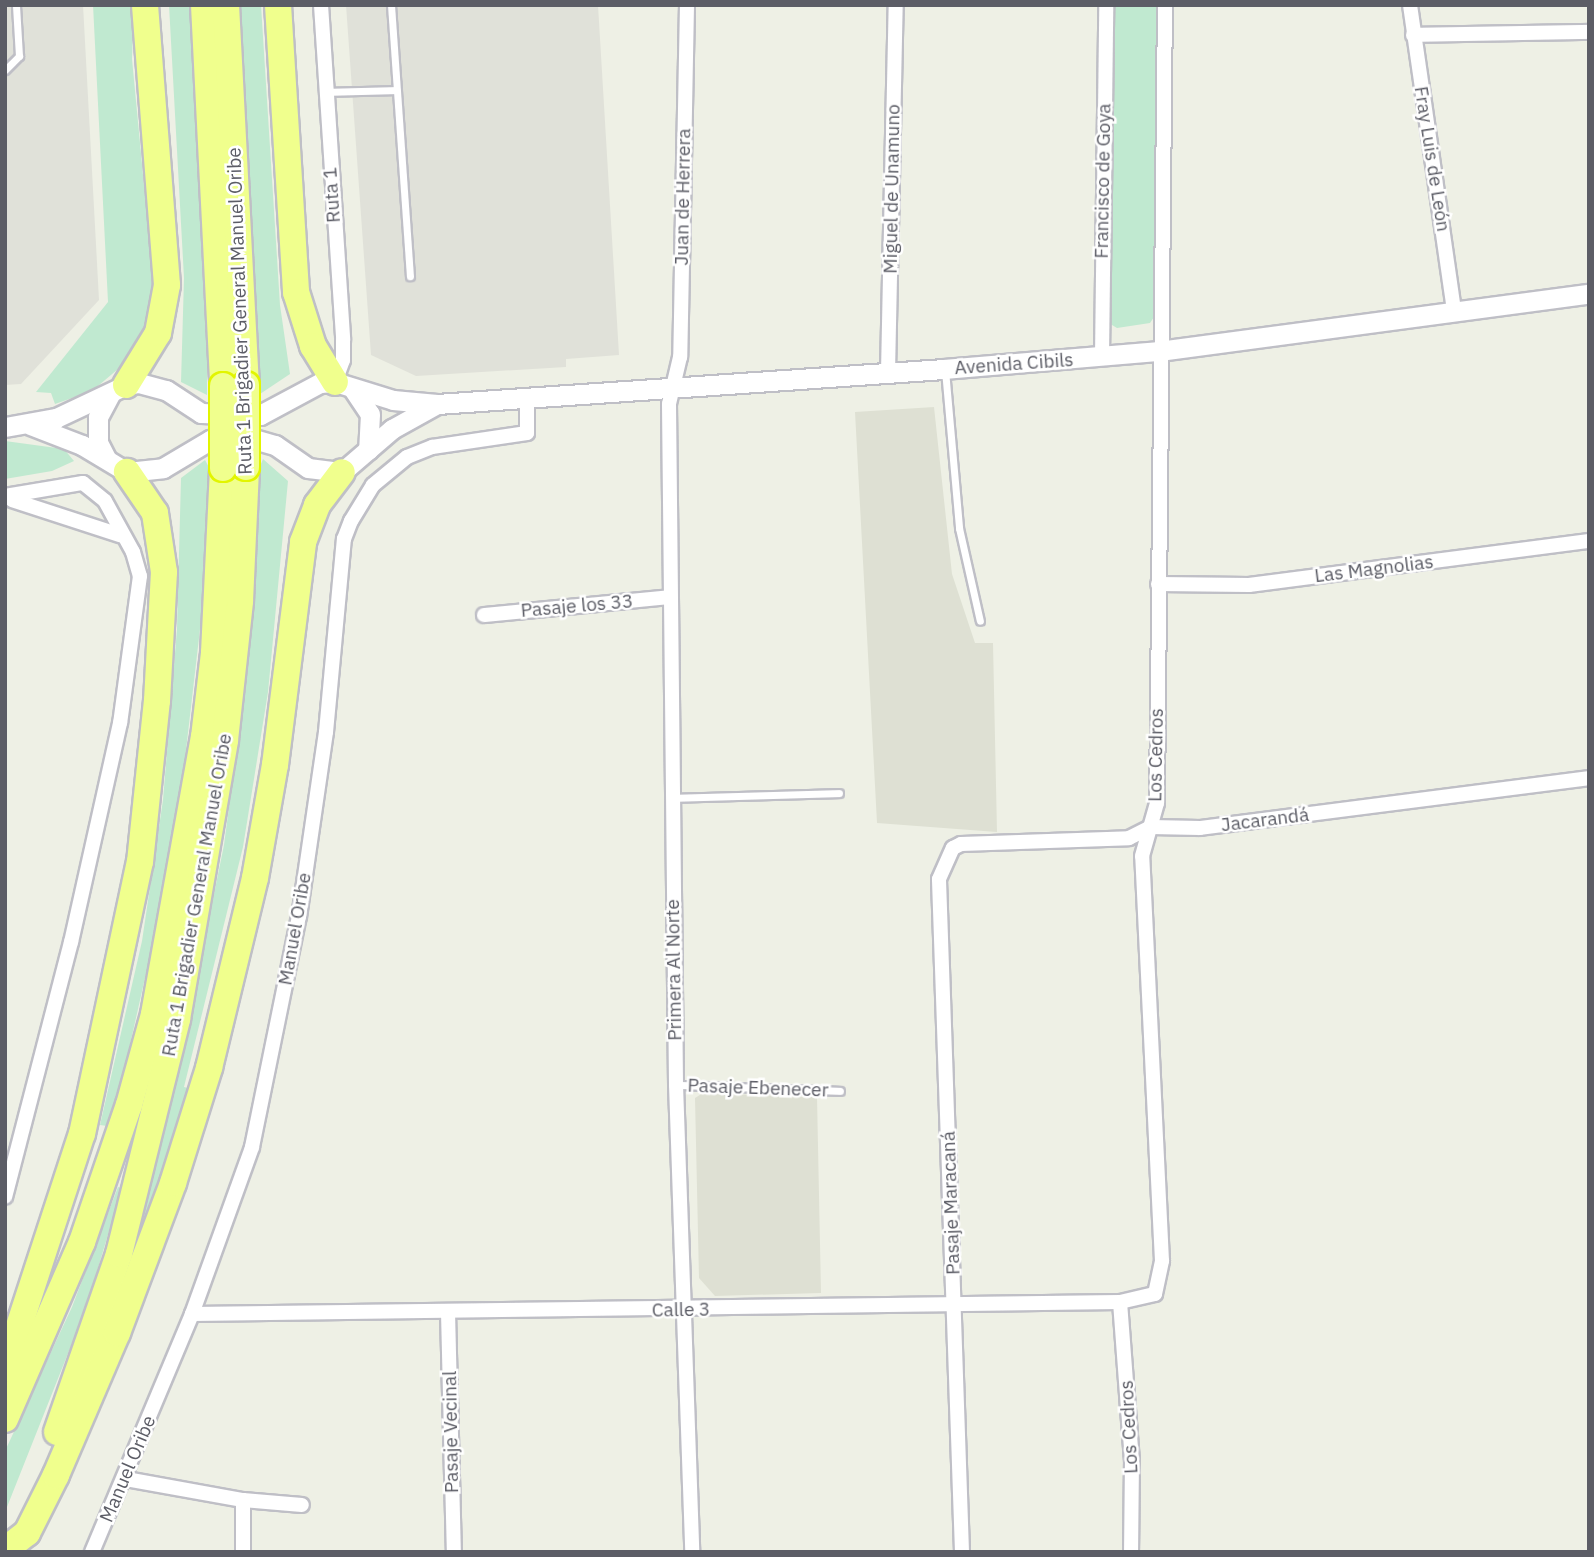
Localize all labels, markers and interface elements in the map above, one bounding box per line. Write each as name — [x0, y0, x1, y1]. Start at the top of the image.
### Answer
street label: Fray Luis de León — [1409, 85, 1455, 233]
street label: Francisco de Goya — [1090, 103, 1116, 259]
street label: Miguel de Unamuno — [879, 104, 905, 274]
street label: Juan de Herrera — [670, 128, 696, 266]
street label: Ruta 1 Brigadier General Manuel Oribe — [223, 147, 257, 475]
street label: Ruta 1 — [319, 166, 345, 224]
street label: Avenida Cibils — [954, 348, 1074, 380]
street label: Las Magnolias — [1313, 550, 1435, 588]
street label: Pasaje los 33 — [520, 590, 634, 622]
street label: Los Cedros — [1144, 708, 1168, 802]
street label: Ruta 1 Brigadier General Manuel Oribe — [157, 732, 237, 1058]
street label: Jacarandá — [1220, 803, 1310, 837]
street label: Manuel Oribe — [274, 871, 316, 987]
street label: Primera Al Norte — [661, 899, 687, 1041]
street label: Pasaje Ebenecer — [687, 1074, 829, 1102]
street label: Pasaje Maracaná — [937, 1131, 965, 1275]
street label: Calle 3 — [652, 1298, 710, 1322]
street label: Pasaje Vecinal — [439, 1371, 463, 1493]
street label: Los Cedros — [1115, 1380, 1143, 1474]
street label: Manuel Oribe — [95, 1412, 161, 1526]

